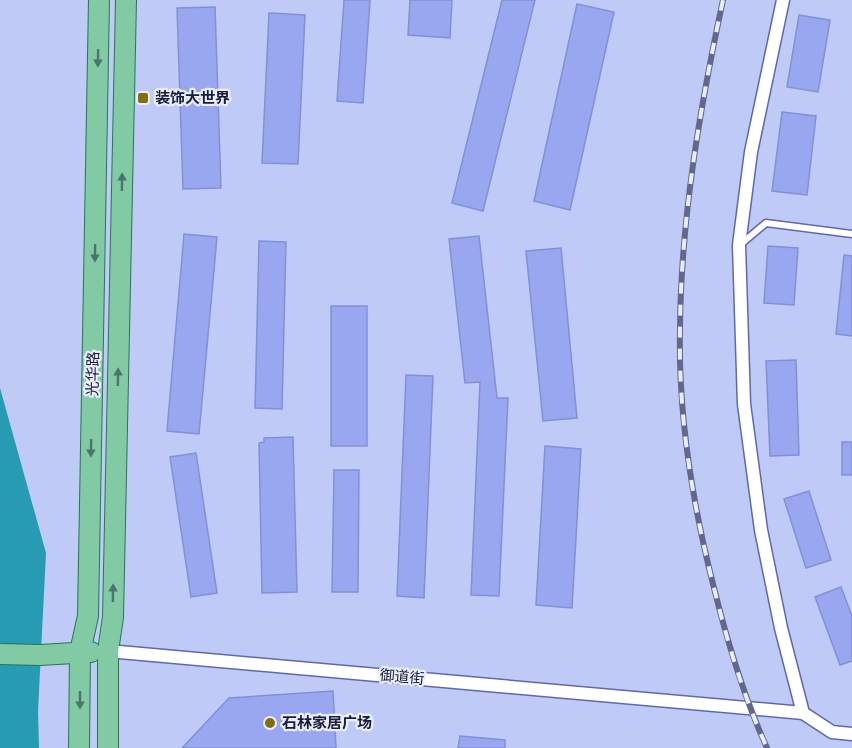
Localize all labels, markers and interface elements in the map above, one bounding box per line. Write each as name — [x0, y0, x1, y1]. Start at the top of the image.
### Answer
one-way arrow — [94, 49, 103, 68]
place label: 装饰大世界 — [155, 88, 230, 107]
marker: 装饰大世界 — [136, 91, 150, 105]
one-way arrow — [118, 173, 127, 192]
one-way arrow — [90, 244, 100, 263]
street label: 光华路 — [83, 351, 102, 397]
one-way arrow — [113, 368, 123, 387]
one-way arrow — [87, 439, 96, 458]
one-way arrow — [109, 584, 118, 603]
street label: 御道街 — [379, 665, 425, 688]
one-way arrow — [75, 691, 85, 710]
place label: 石林家居广场 — [282, 713, 372, 732]
marker: 石林家居广场 — [263, 716, 277, 730]

